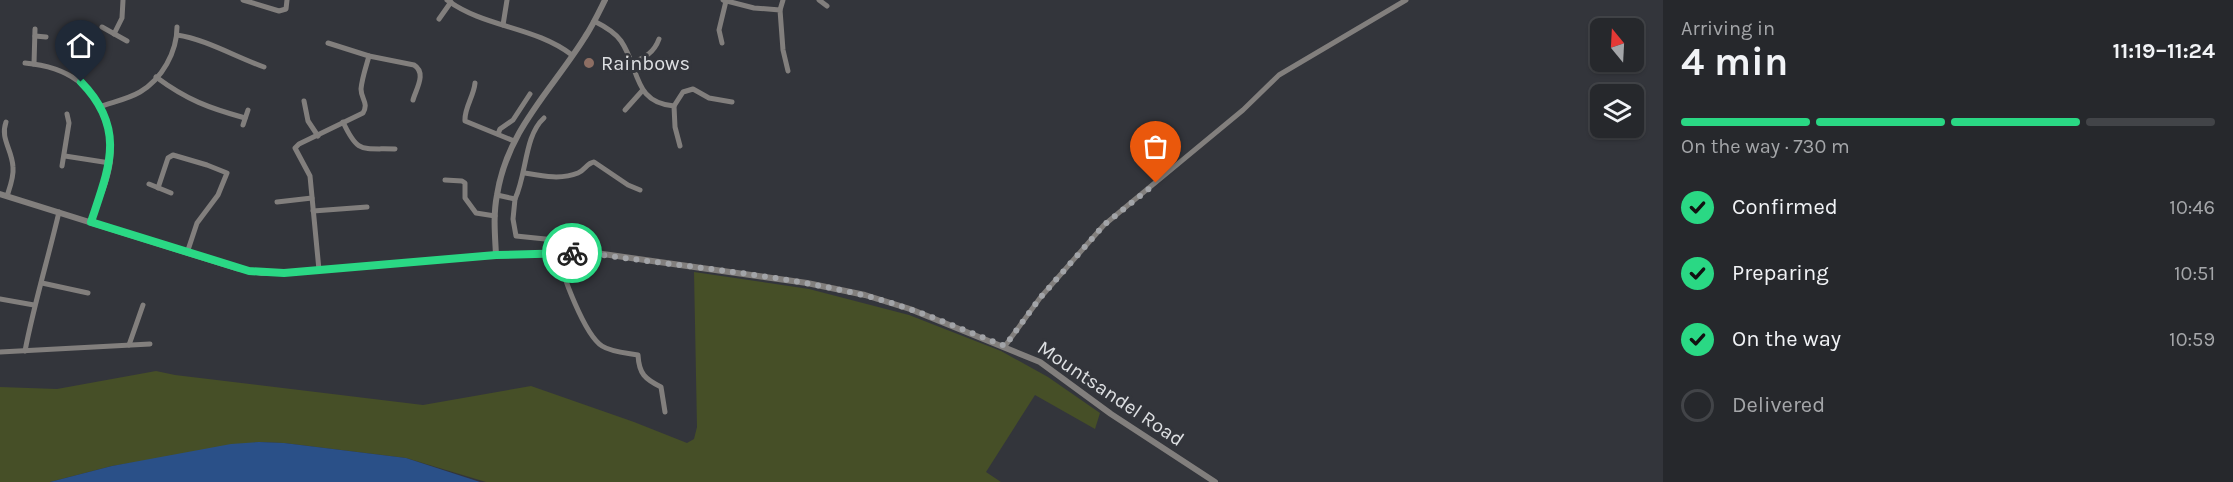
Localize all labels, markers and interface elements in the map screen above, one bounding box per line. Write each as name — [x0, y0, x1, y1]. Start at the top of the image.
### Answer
text: Arriving in — [1681, 17, 1775, 40]
north arrow — [1590, 18, 1644, 72]
map controls — [1590, 18, 1644, 138]
pin — [55, 20, 106, 82]
icon: home — [64, 29, 97, 62]
text: 11:19–11:24 — [2113, 38, 2215, 64]
text: 4 min — [1681, 39, 1788, 85]
place label: Rainbows — [601, 52, 690, 75]
marker: Rainbows — [582, 56, 596, 70]
button: layers — [1590, 84, 1644, 138]
pin — [1130, 121, 1181, 183]
icon: bag — [1139, 130, 1172, 163]
text: On the way · 730 m — [1681, 135, 1850, 158]
icon: check — [1681, 191, 1714, 224]
text: Confirmed — [1732, 194, 1838, 220]
text: 10:46 — [2169, 196, 2215, 219]
courier — [542, 223, 602, 283]
icon: bike — [556, 237, 589, 270]
icon: check — [1681, 257, 1714, 290]
text: Preparing — [1732, 260, 1829, 286]
text: 10:51 — [2174, 262, 2215, 285]
icon: check — [1681, 323, 1714, 356]
text: On the way — [1732, 326, 1841, 352]
text: 10:59 — [2169, 328, 2215, 351]
street label: Mountsandel Road — [1033, 336, 1188, 451]
text: Delivered — [1732, 392, 1825, 418]

